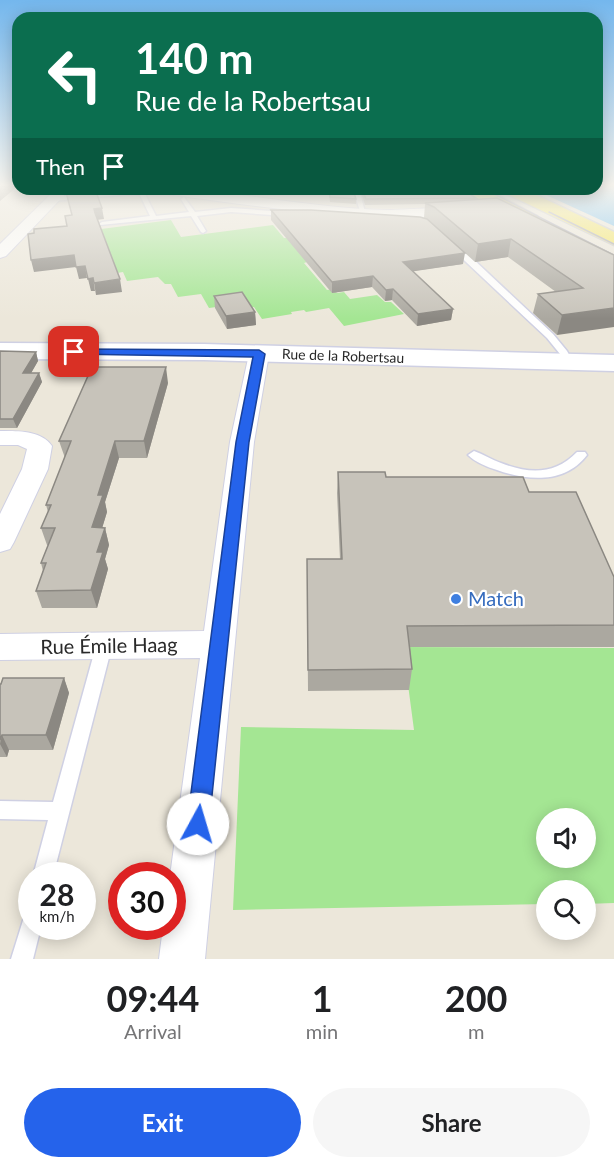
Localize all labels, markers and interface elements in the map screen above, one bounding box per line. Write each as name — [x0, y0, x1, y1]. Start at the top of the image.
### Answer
text: 140 m — [135, 33, 253, 83]
icon: left — [36, 36, 114, 114]
text: Rue de la Robertsau — [135, 84, 371, 117]
icon: arrive — [97, 150, 130, 183]
text: Then — [36, 153, 85, 180]
pin — [48, 326, 99, 377]
icon: arrive — [57, 335, 90, 368]
street label: Rue de la Robertsau — [282, 345, 404, 366]
place label: Match — [468, 586, 524, 610]
marker: Match — [449, 592, 463, 606]
street label: Rue Émile Haag — [40, 632, 178, 658]
position arrow — [166, 792, 230, 856]
map controls — [536, 808, 596, 940]
button: sound — [536, 808, 596, 868]
speed limit sign: 30 — [108, 862, 186, 940]
text: 28 — [40, 876, 74, 912]
button: search — [536, 880, 596, 940]
text: km/h — [39, 907, 75, 925]
text: 09:44 — [107, 976, 199, 1020]
text: 1 — [312, 976, 333, 1020]
text: 200 — [445, 976, 507, 1020]
text: Arrival — [124, 1019, 182, 1043]
text: min — [306, 1019, 338, 1043]
text: m — [468, 1019, 484, 1043]
button: Exit — [24, 1088, 301, 1157]
button: Share — [313, 1088, 590, 1157]

